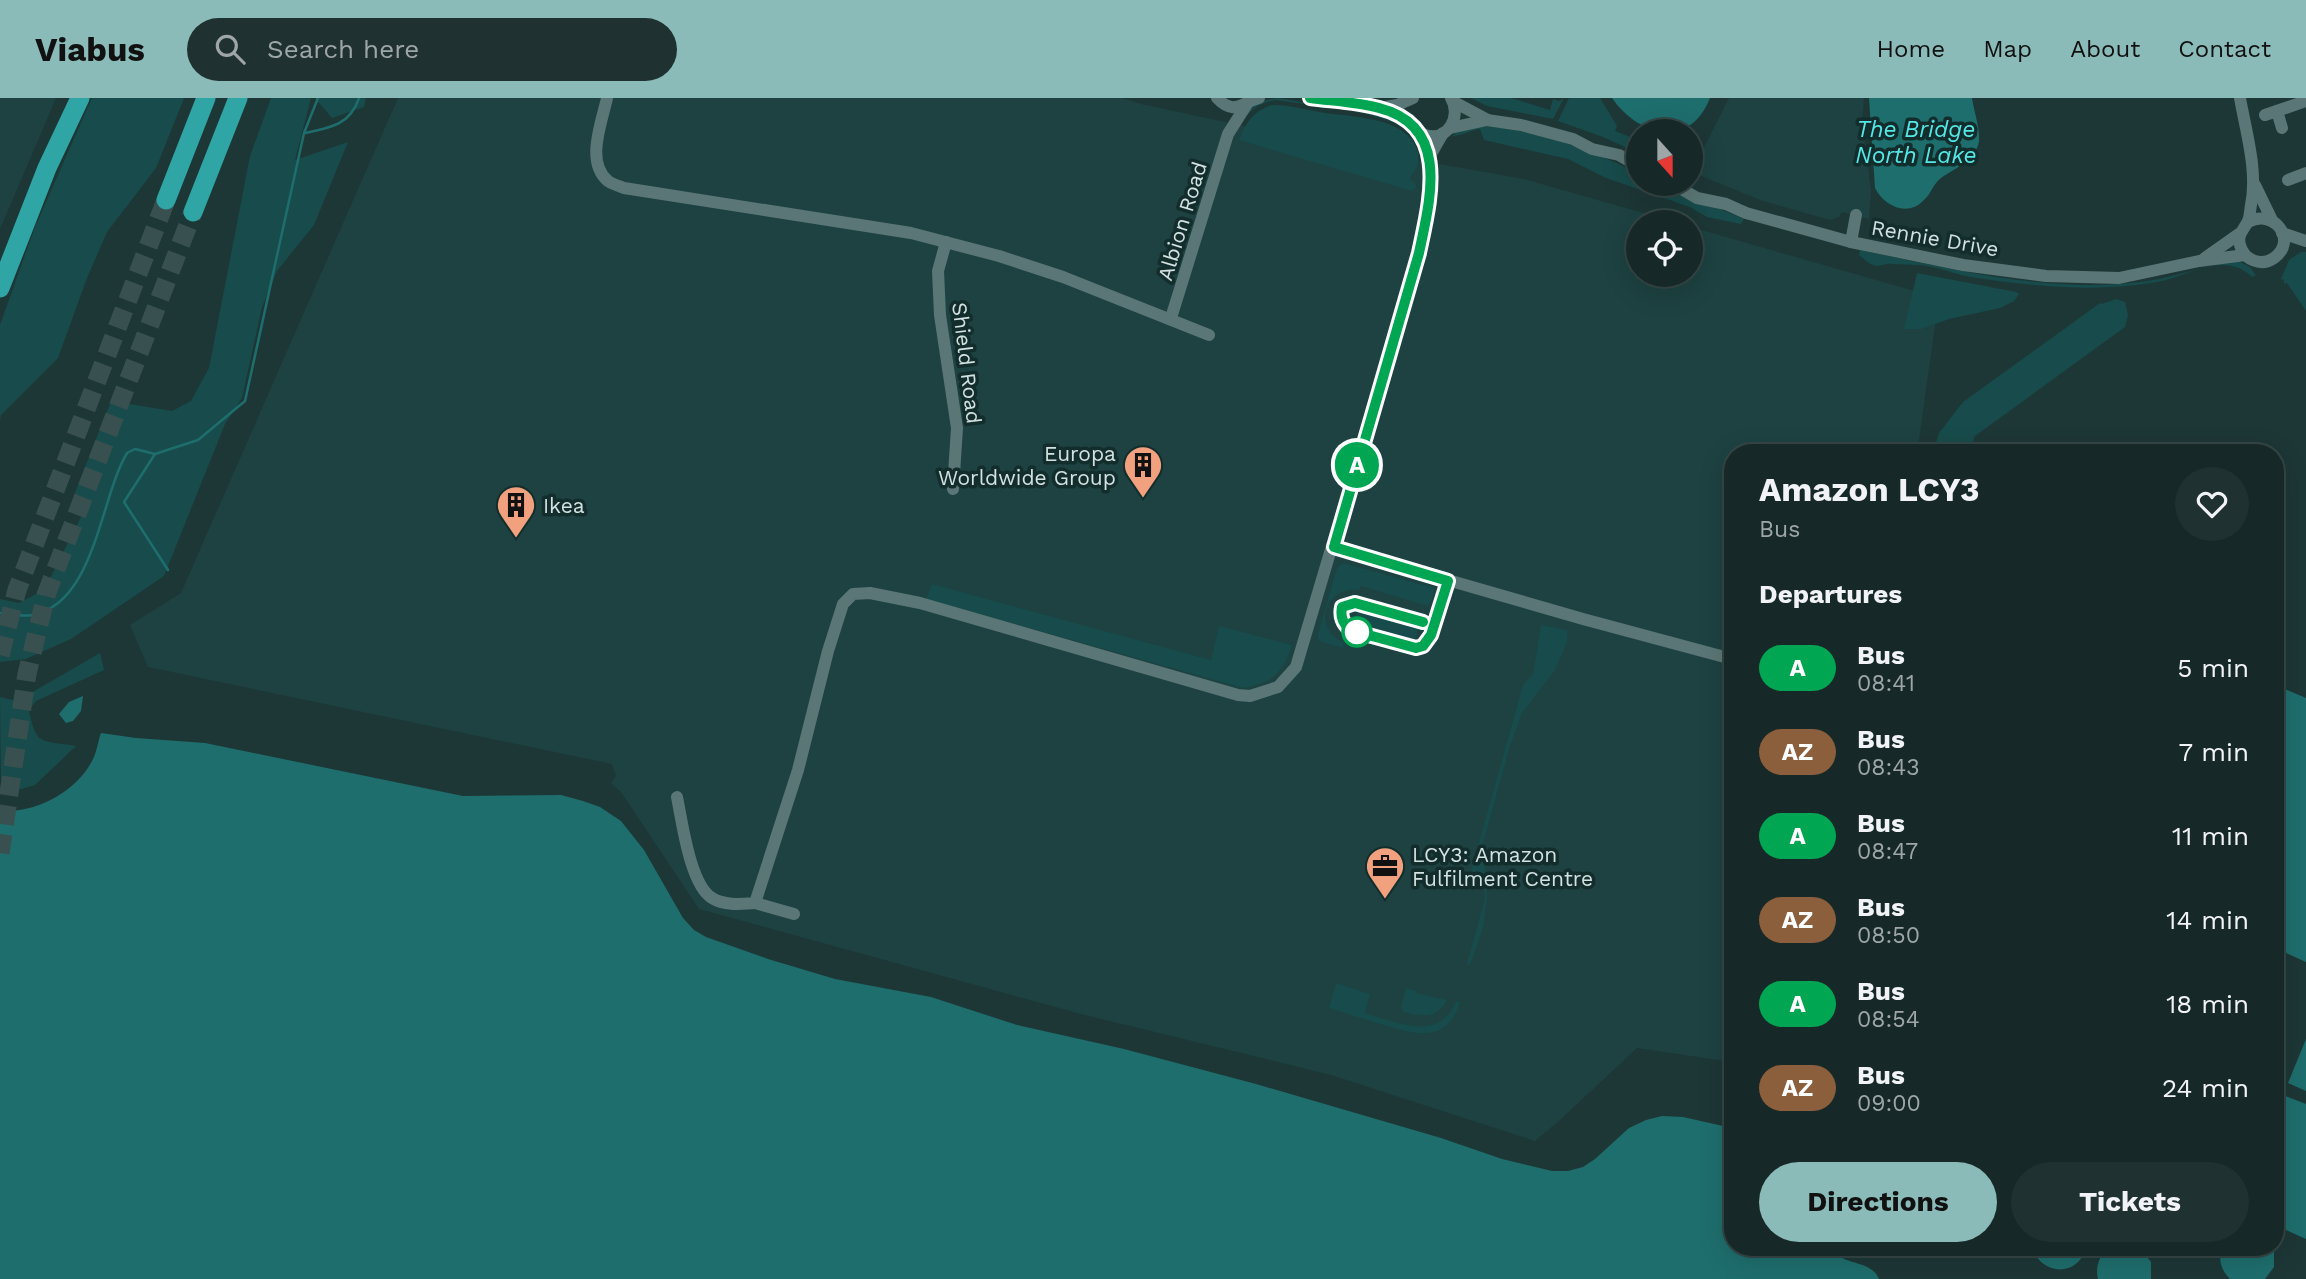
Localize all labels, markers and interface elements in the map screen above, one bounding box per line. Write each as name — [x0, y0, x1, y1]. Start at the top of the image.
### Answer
search box — [187, 18, 677, 81]
text: Viabus — [35, 30, 145, 69]
icon: search — [211, 30, 249, 68]
text: Search here — [267, 34, 419, 64]
text: Home — [1877, 35, 1945, 63]
text: Map — [1983, 35, 2032, 63]
text: About — [2070, 35, 2140, 63]
text: Contact — [2178, 35, 2271, 63]
water label: The Bridge North Lake — [1855, 116, 1977, 169]
north arrow — [1626, 119, 1703, 196]
map controls — [1626, 119, 1703, 287]
street label: Albion Road — [1152, 159, 1212, 283]
button: locate — [1626, 210, 1703, 287]
street label: Rennie Drive — [1869, 215, 2001, 261]
street label: Shield Road — [947, 301, 987, 425]
place label: Europa Worldwide Group — [938, 441, 1116, 490]
line badge: A — [1334, 442, 1380, 488]
building icon: Europa Worldwide Group — [1122, 444, 1164, 499]
text: A — [1349, 451, 1365, 479]
button: heart — [2175, 467, 2249, 541]
text: Amazon LCY3 — [1759, 470, 1980, 509]
building icon: Ikea — [495, 484, 537, 539]
place label: Ikea — [543, 493, 585, 518]
text: Bus — [1759, 516, 1800, 543]
text: Departures — [1759, 579, 1902, 609]
unlabelled marker — [1342, 617, 1372, 647]
text: Bus — [1857, 640, 1905, 670]
text: 5 min — [2177, 653, 2249, 683]
text: A — [1789, 654, 1806, 682]
text: 08:41 — [1857, 670, 1915, 697]
text: Bus — [1857, 724, 1905, 754]
text: 7 min — [2179, 737, 2249, 767]
text: AZ — [1782, 738, 1813, 766]
text: 08:43 — [1857, 754, 1920, 781]
text: Bus — [1857, 808, 1905, 838]
text: 11 min — [2172, 821, 2249, 851]
text: A — [1789, 822, 1806, 850]
text: 08:47 — [1857, 838, 1918, 865]
place label: LCY3: Amazon Fulfilment Centre — [1412, 842, 1593, 891]
office icon: LCY3: Amazon Fulfilment Centre — [1364, 845, 1406, 900]
text: Bus — [1857, 892, 1905, 922]
text: 14 min — [2166, 905, 2249, 935]
text: AZ — [1782, 906, 1813, 934]
text: 08:50 — [1857, 922, 1920, 949]
text: Bus — [1857, 976, 1905, 1006]
text: 18 min — [2166, 989, 2249, 1019]
text: A — [1789, 990, 1806, 1018]
text: 08:54 — [1857, 1006, 1920, 1033]
text: Bus — [1857, 1060, 1905, 1090]
text: 24 min — [2162, 1073, 2249, 1103]
text: AZ — [1782, 1074, 1813, 1102]
text: 09:00 — [1857, 1090, 1921, 1117]
button: Directions — [1759, 1162, 1997, 1242]
button: Tickets — [2011, 1162, 2249, 1242]

